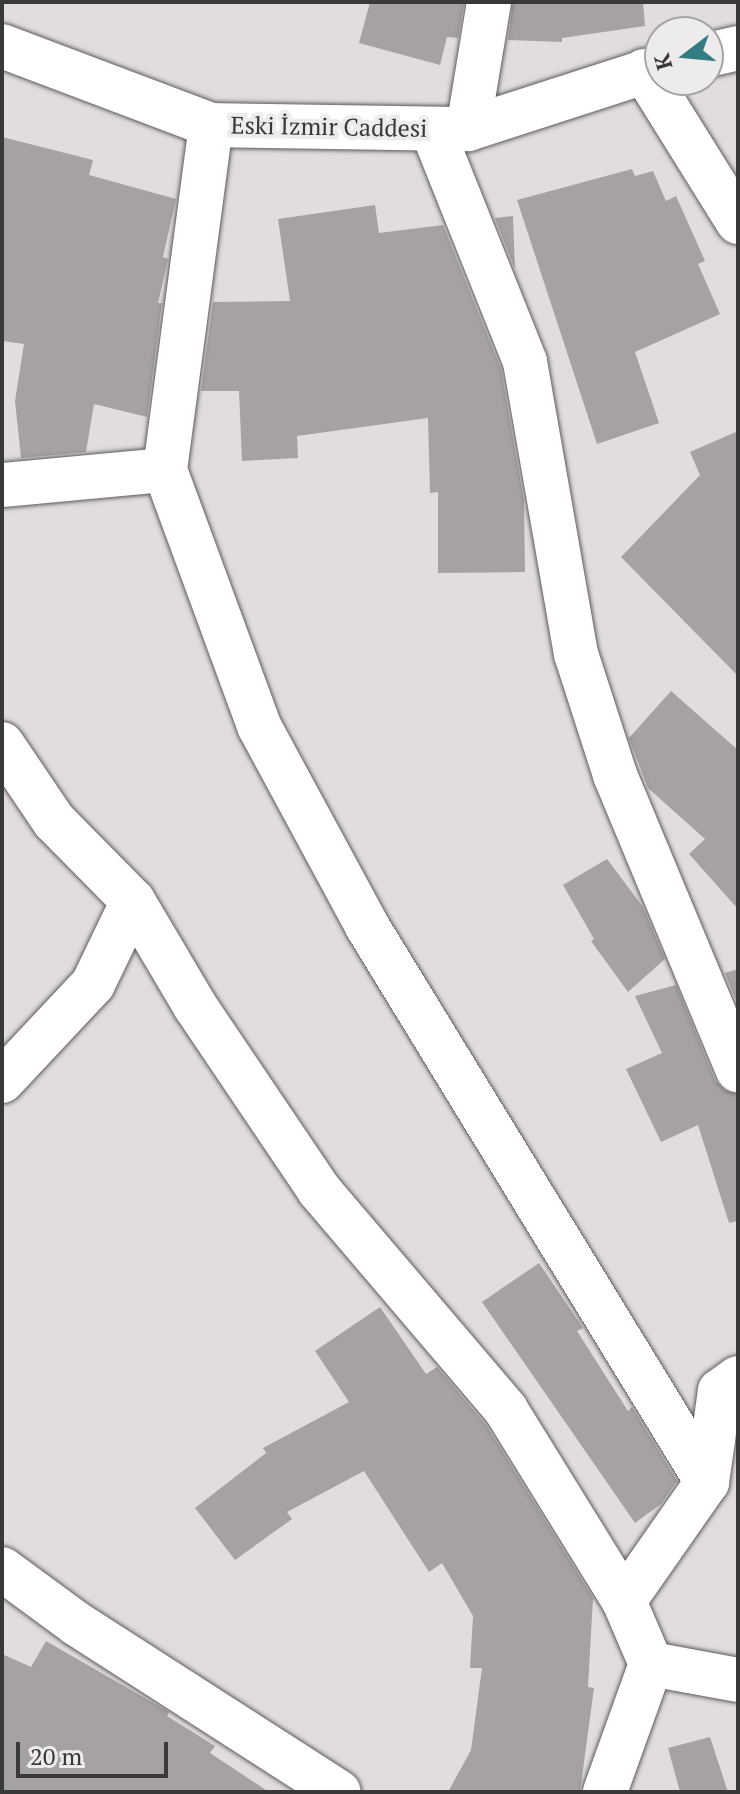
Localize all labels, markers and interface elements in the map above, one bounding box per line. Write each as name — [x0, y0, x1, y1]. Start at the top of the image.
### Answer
north arrow — [644, 16, 724, 96]
text: K — [646, 51, 678, 74]
street label: Eski İzmir Caddesi — [230, 111, 428, 143]
scale bar — [20, 1726, 172, 1776]
text: 20 m — [30, 1740, 82, 1772]

